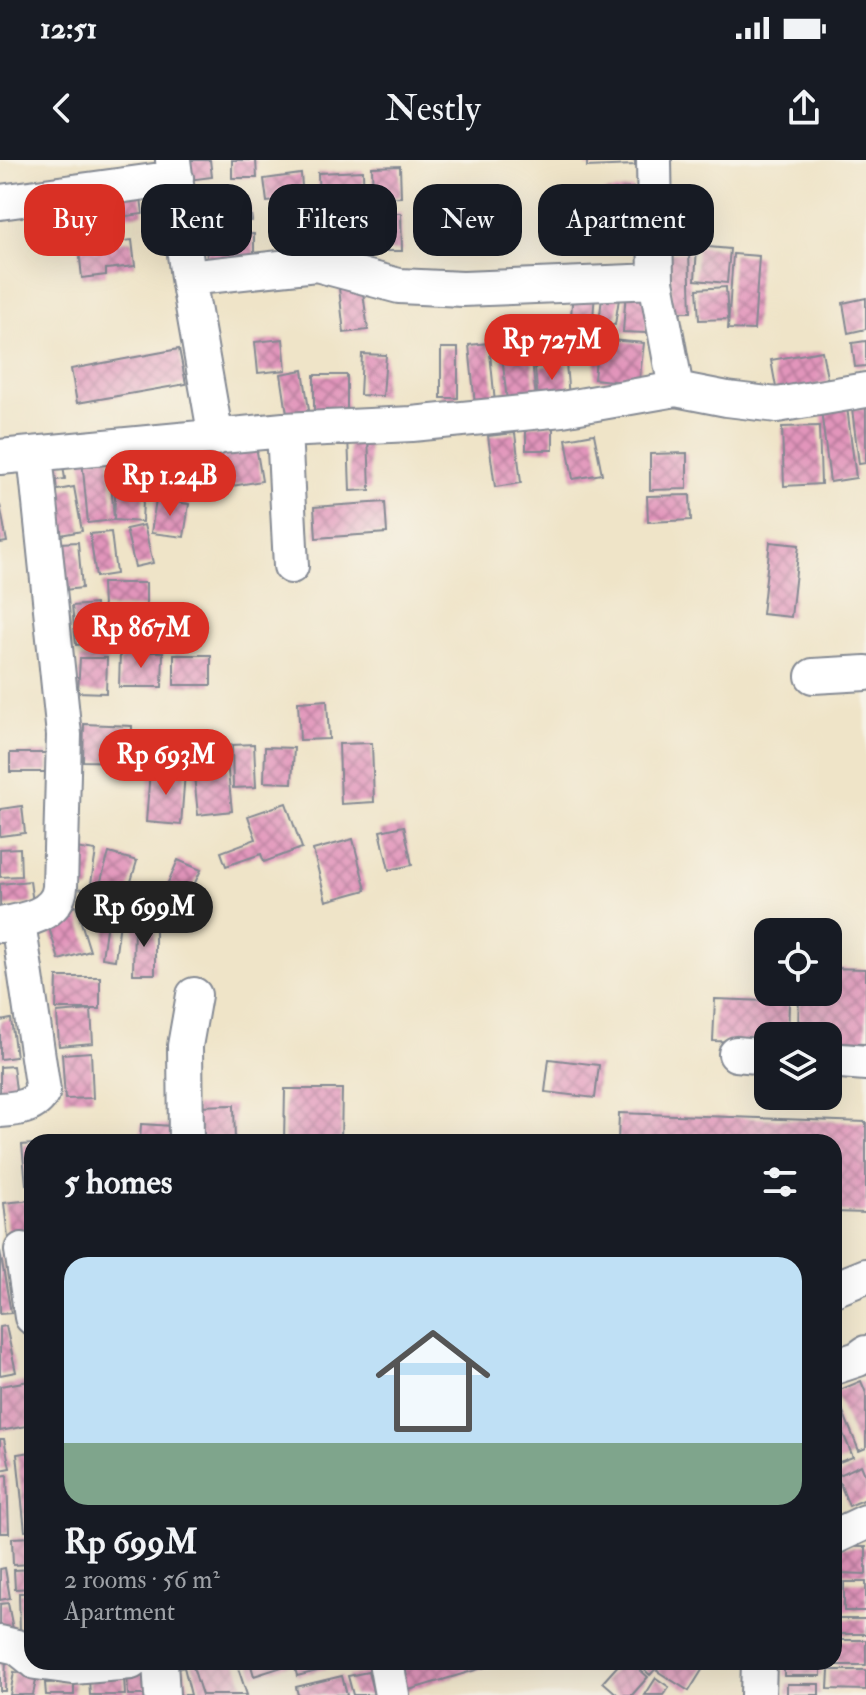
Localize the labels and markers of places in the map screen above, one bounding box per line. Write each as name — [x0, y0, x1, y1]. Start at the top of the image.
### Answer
pin: Rp 727M — [478, 314, 626, 382]
pin: Rp 1.24B — [87, 450, 253, 518]
pin: Rp 867M — [67, 602, 215, 670]
pin: Rp 693M — [92, 729, 240, 797]
pin: Rp 699M — [70, 881, 218, 949]

